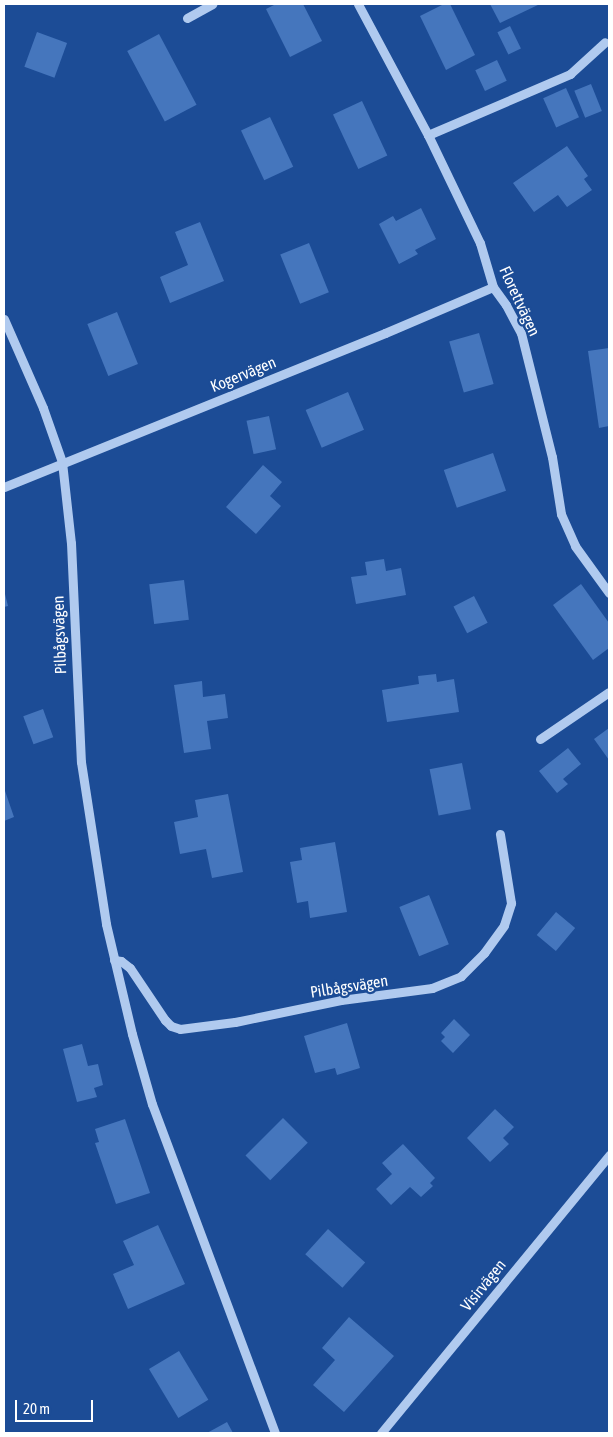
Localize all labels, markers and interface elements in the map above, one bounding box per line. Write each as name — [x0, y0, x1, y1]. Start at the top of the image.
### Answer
street label: Florettvägen — [496, 263, 544, 339]
street label: Kogervägen — [207, 352, 279, 396]
street label: Pilbågsvägen — [48, 595, 70, 675]
street label: Pilbågsvägen — [309, 970, 389, 1002]
street label: Visirvägen — [456, 1255, 510, 1315]
scale bar — [18, 1390, 95, 1422]
text: 20 m — [23, 1400, 50, 1417]

